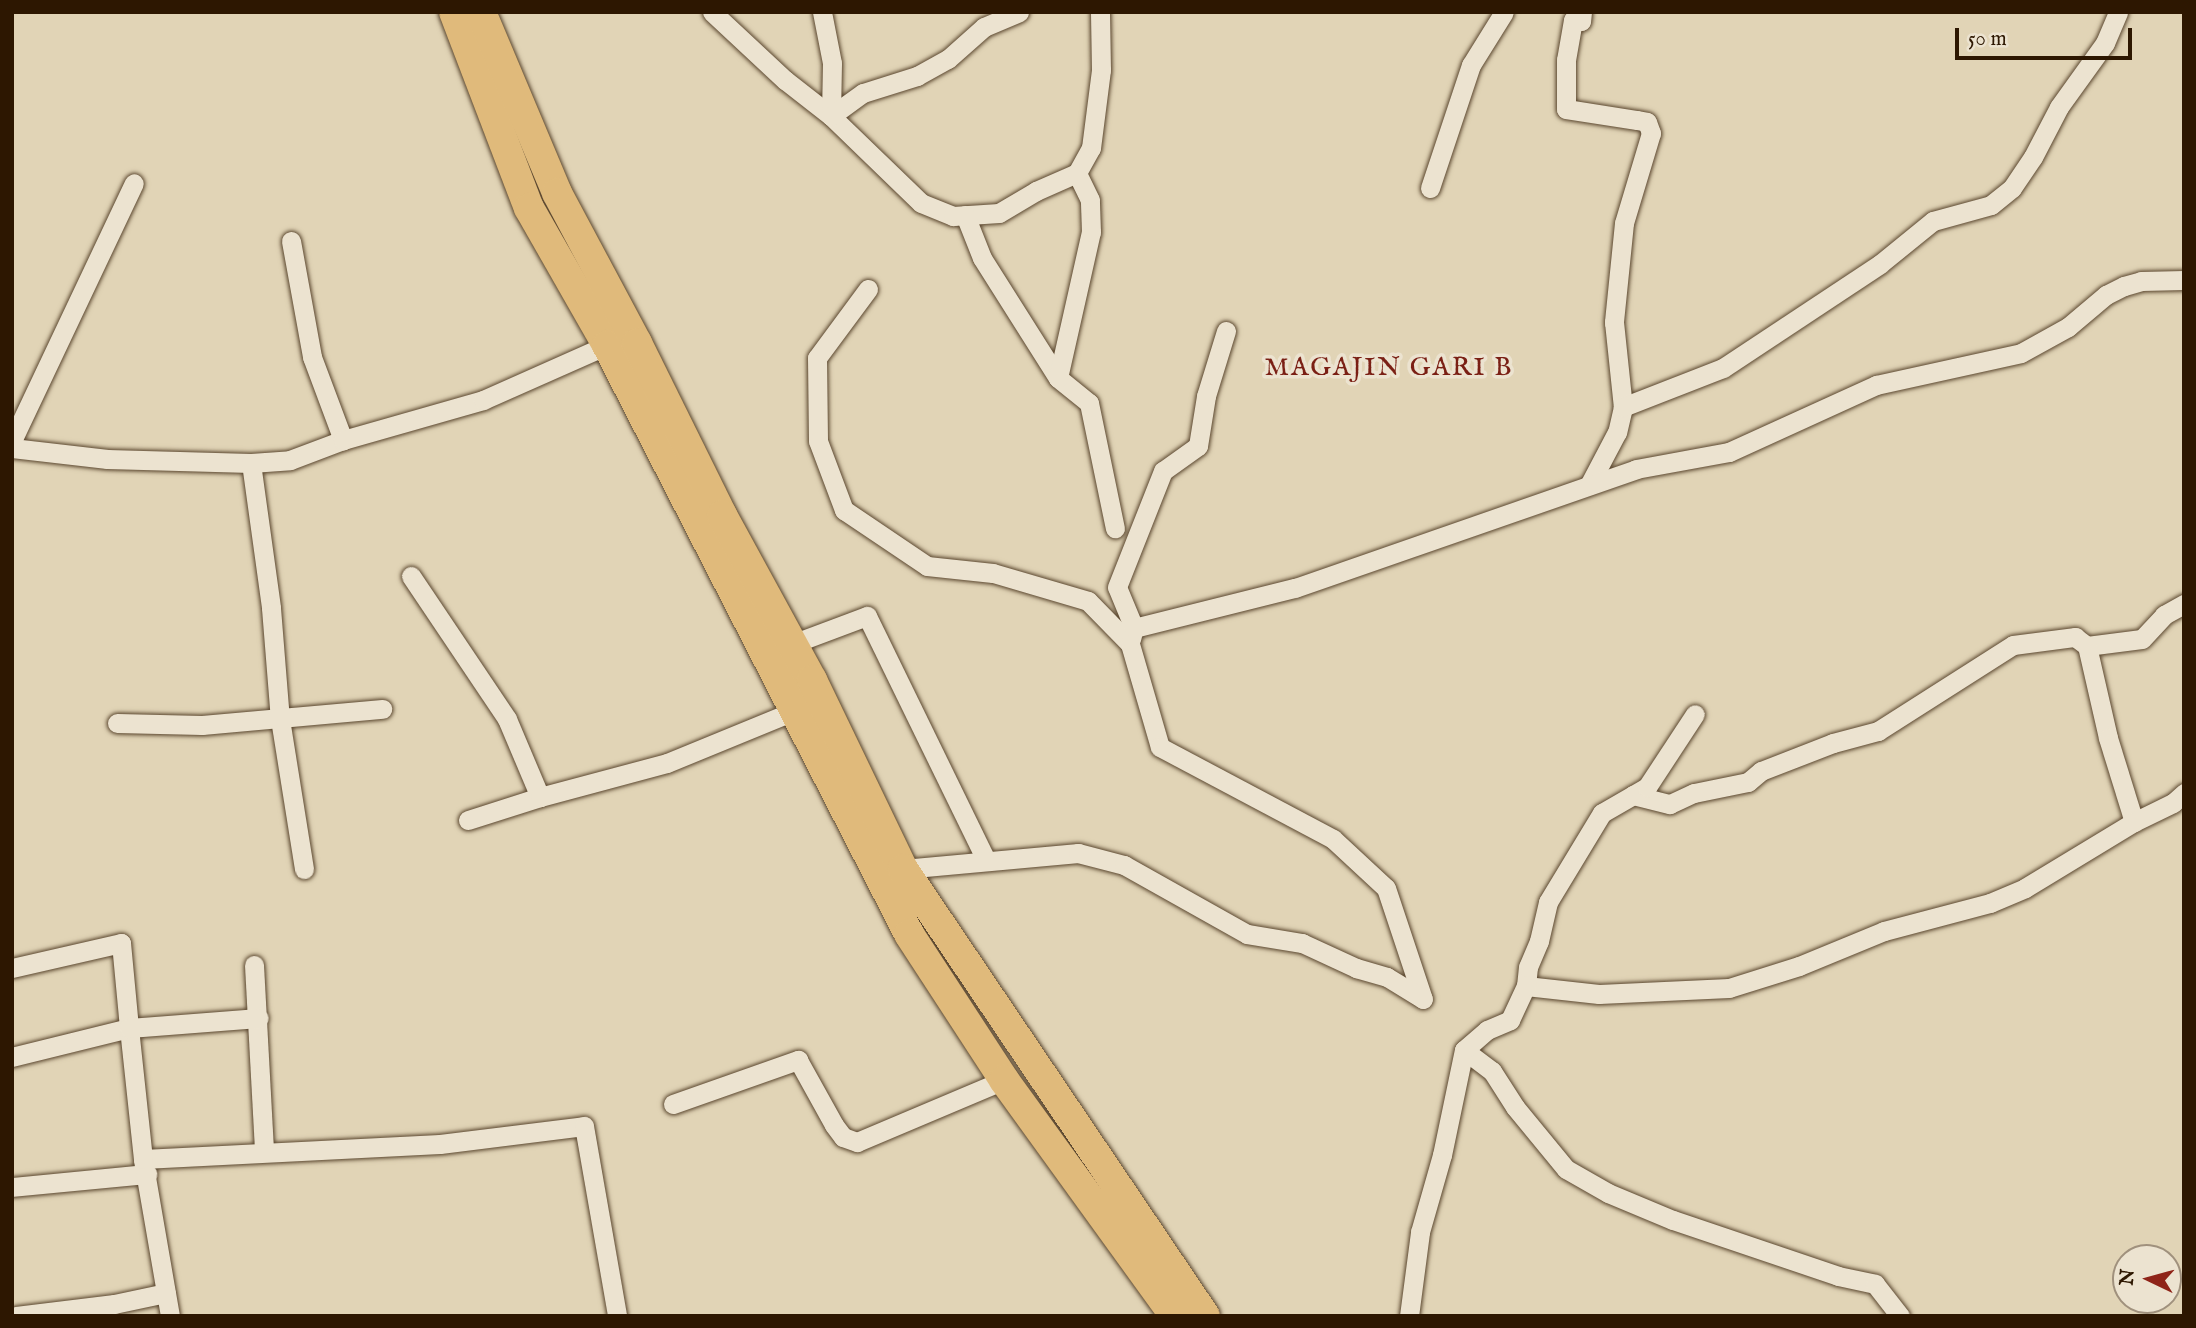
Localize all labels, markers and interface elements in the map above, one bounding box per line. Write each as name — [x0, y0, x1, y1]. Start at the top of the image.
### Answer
scale bar — [1958, 14, 2135, 58]
text: 50 m — [1968, 26, 2007, 53]
district label: MAGAJIN GARI B — [1266, 352, 1512, 384]
north arrow — [2112, 1244, 2182, 1314]
text: N — [2115, 1268, 2141, 1287]

